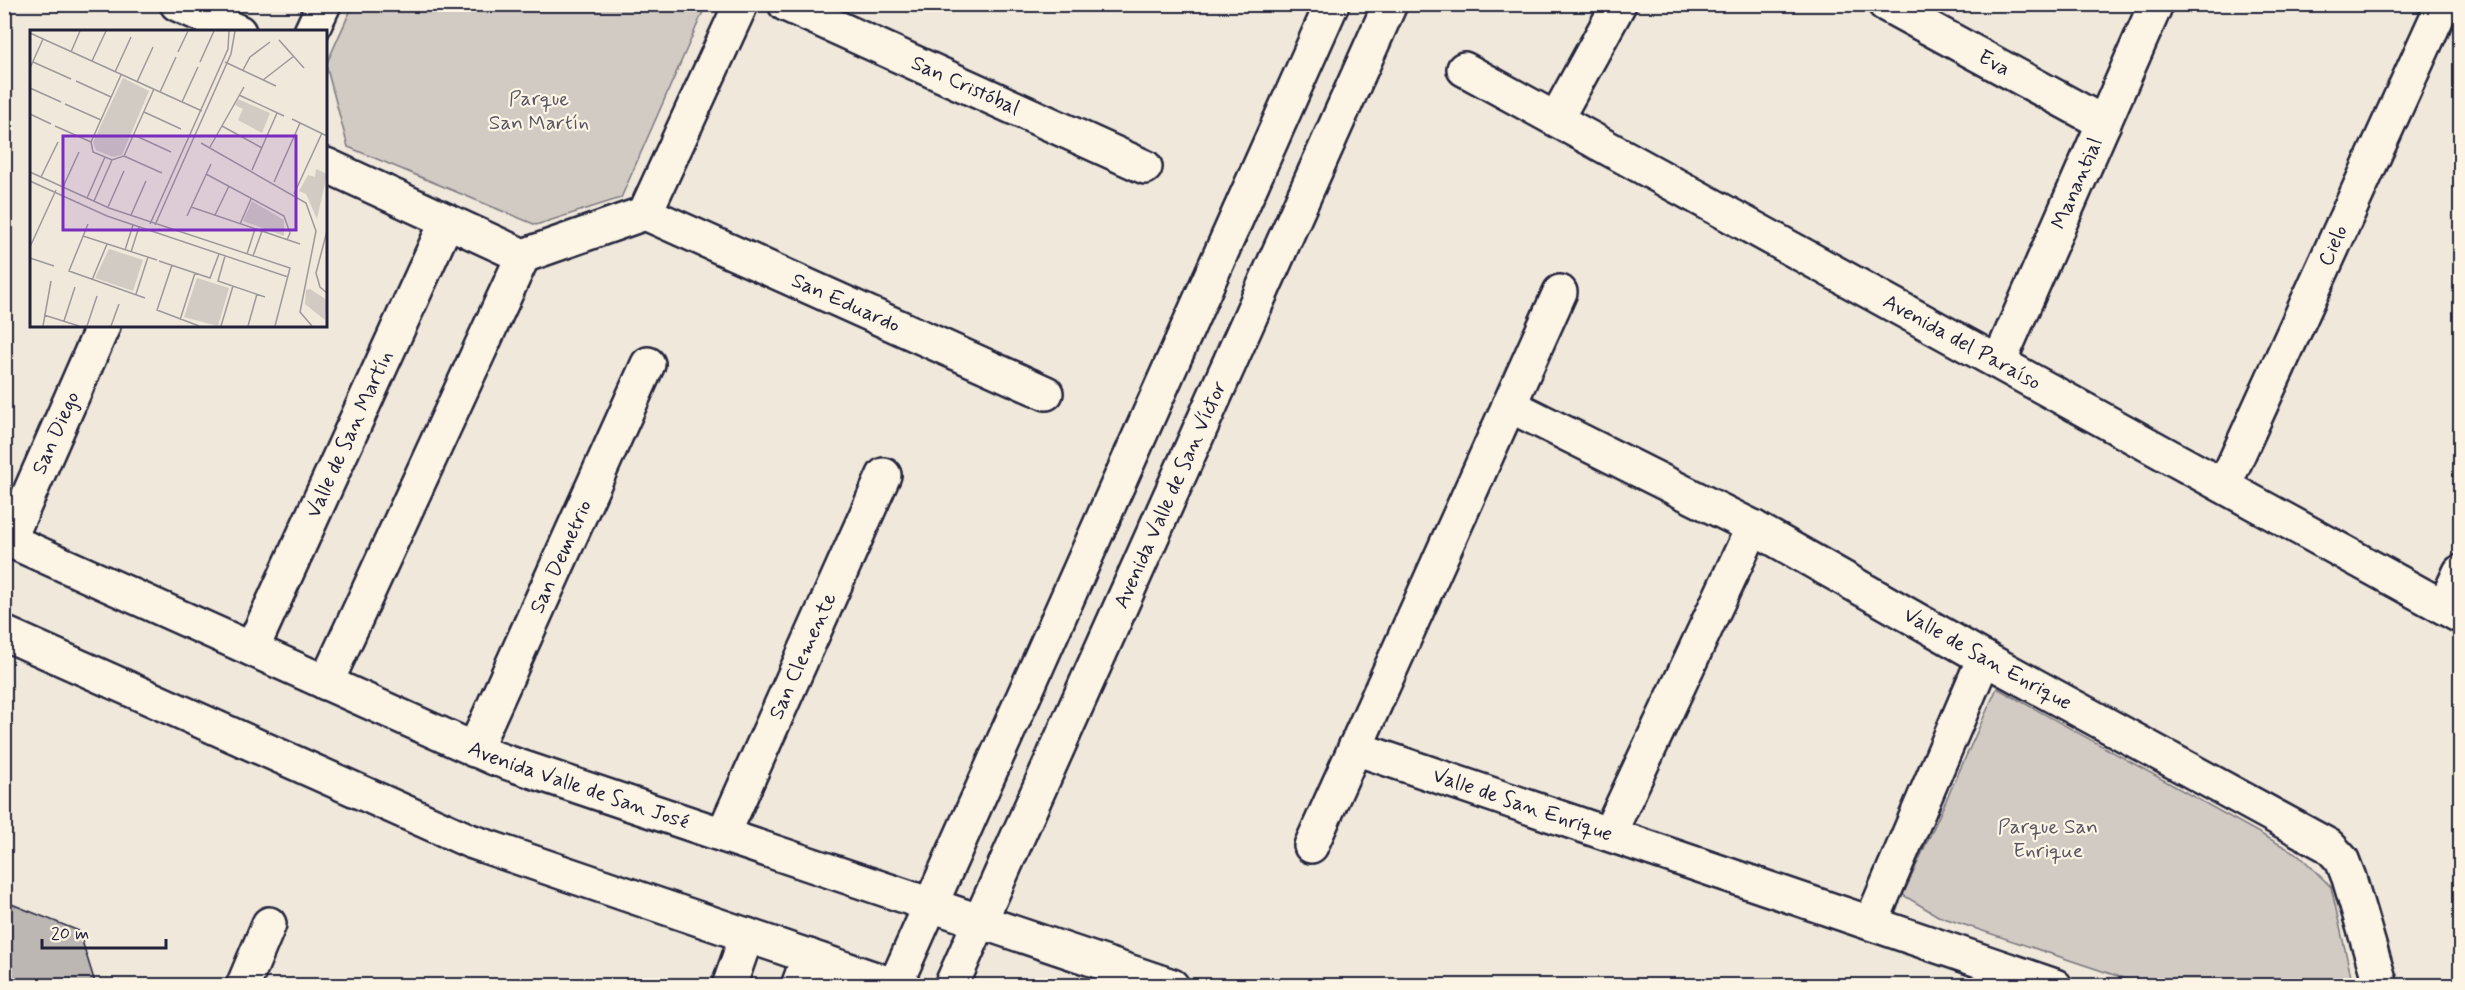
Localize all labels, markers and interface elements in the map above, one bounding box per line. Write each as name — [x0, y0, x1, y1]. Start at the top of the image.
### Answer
inset map — [30, 30, 327, 327]
street label: Eva — [1973, 43, 2015, 83]
street label: San Cristóbal — [907, 49, 1024, 122]
park label: Parque San Martín — [489, 85, 589, 137]
street label: Manantial — [2045, 133, 2110, 234]
street label: Cielo — [2312, 221, 2355, 271]
street label: San Eduardo — [787, 266, 905, 340]
street label: Avenida del Paraíso — [1878, 288, 2046, 397]
street label: Valle de San Martín — [300, 346, 400, 522]
street label: Avenida Valle de San Víctor — [1107, 376, 1234, 613]
street label: San Diego — [26, 387, 87, 479]
street label: San Demetrio — [523, 495, 599, 618]
street label: San Clemente — [762, 588, 844, 724]
street label: Valle de San Enrique — [1898, 601, 2077, 717]
street label: Avenida Valle de San José — [464, 734, 693, 837]
street label: Valle de San Enrique — [1429, 761, 1616, 849]
park label: Parque San Enrique — [1998, 813, 2098, 865]
scale bar — [42, 912, 166, 950]
text: 20 m — [51, 922, 89, 946]

